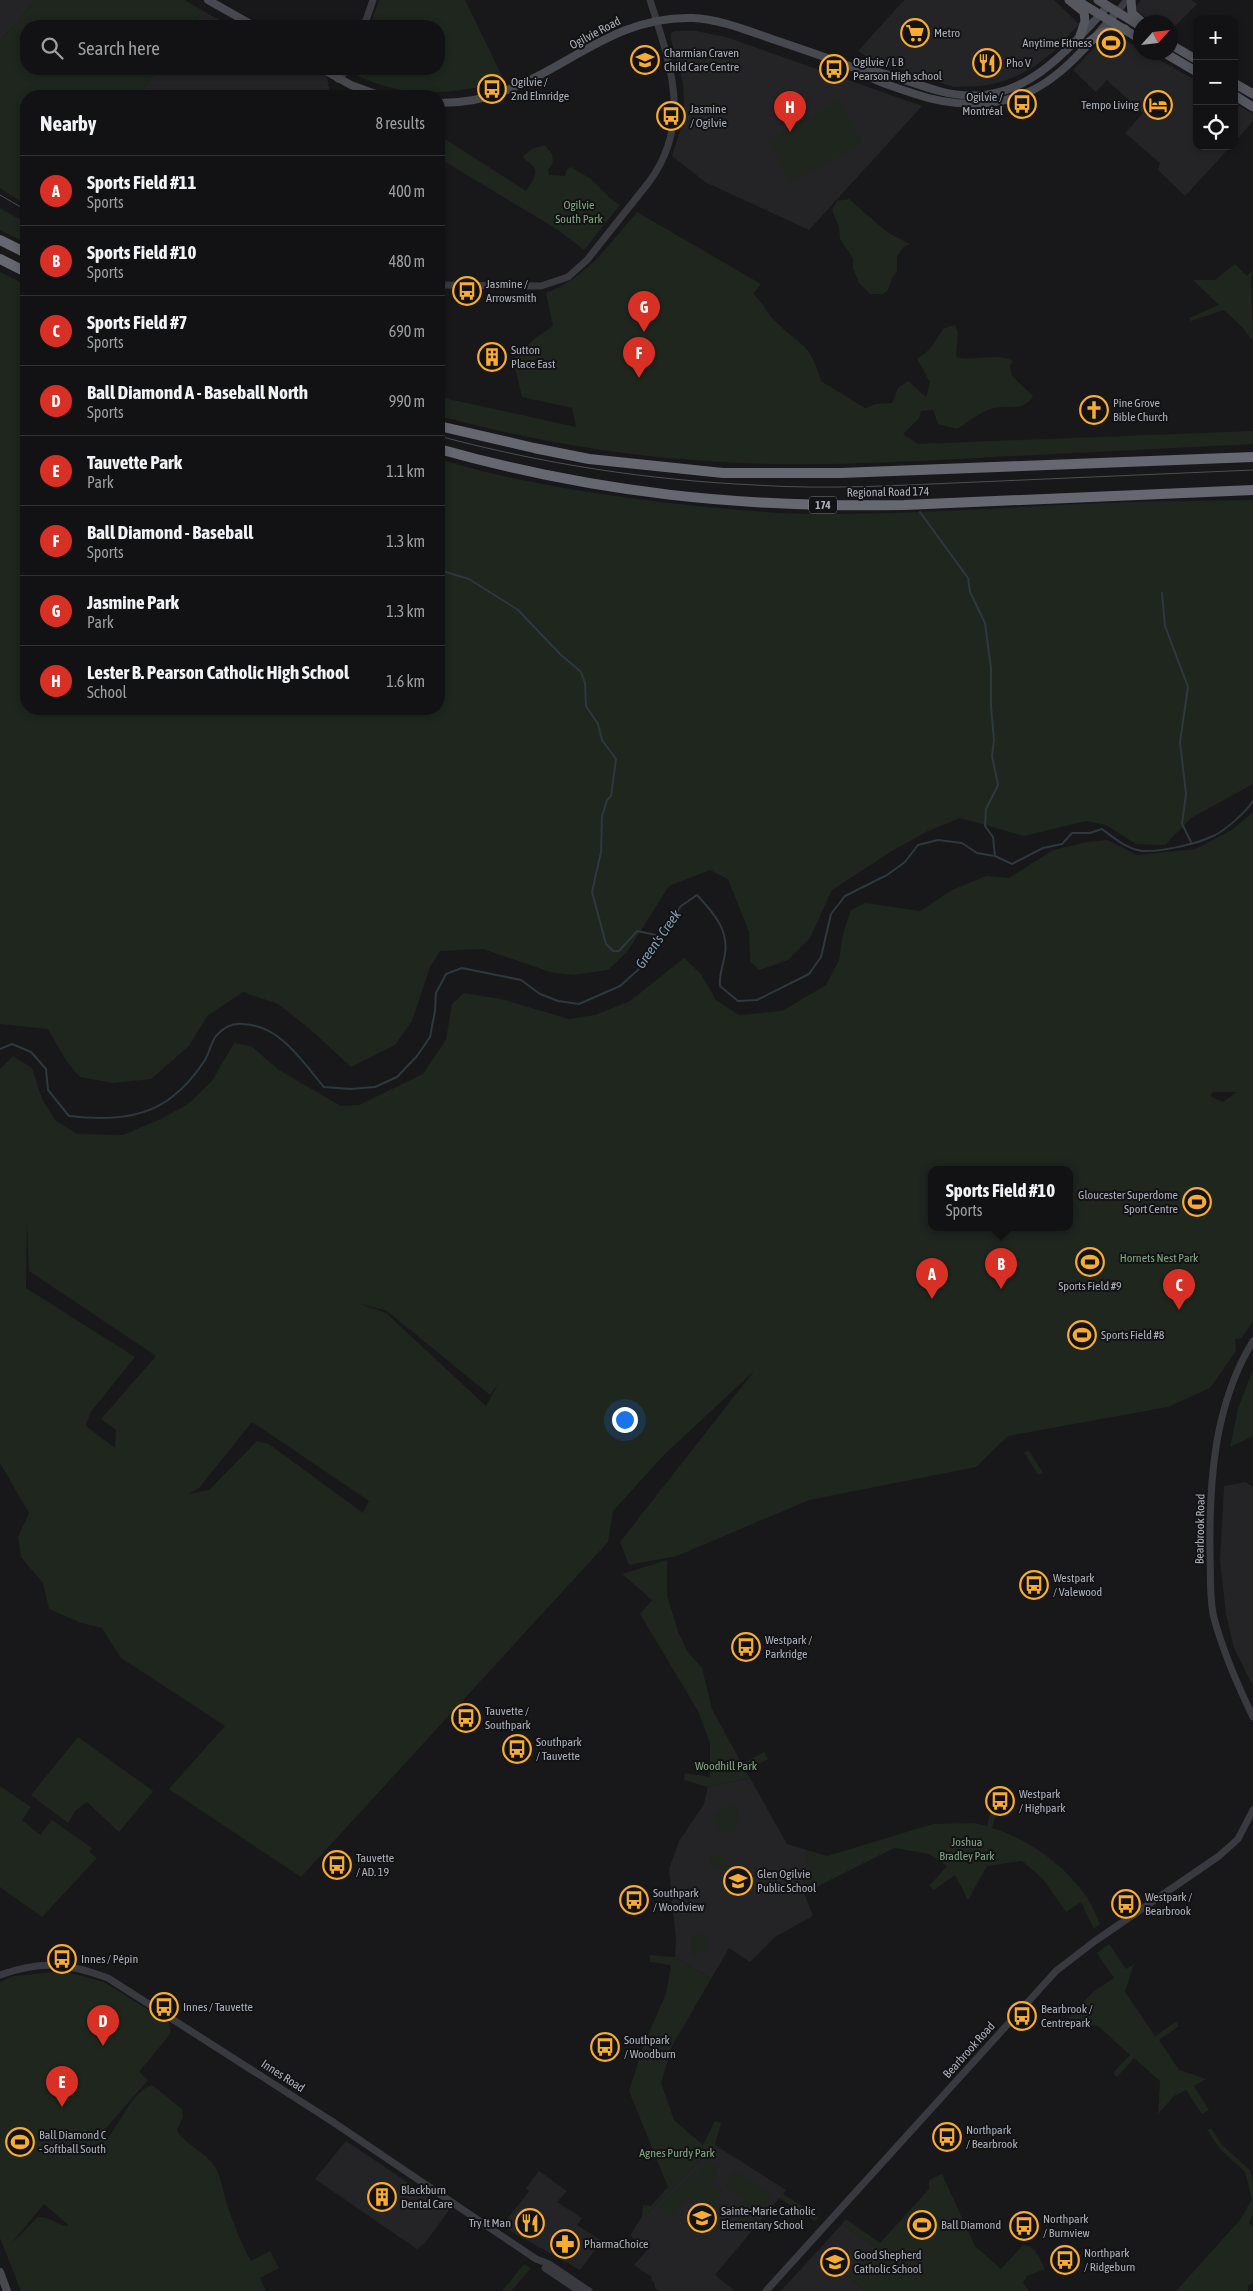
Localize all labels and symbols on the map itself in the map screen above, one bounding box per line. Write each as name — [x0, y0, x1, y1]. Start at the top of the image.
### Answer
street label: Ogilvie Road — [567, 14, 623, 52]
north arrow — [1133, 15, 1178, 60]
supermarket icon: Metro — [900, 18, 930, 48]
place label: Metro — [934, 26, 960, 40]
sports icon: Anytime Fitness — [1096, 28, 1126, 58]
place label: Anytime Fitness — [1023, 36, 1092, 50]
school or university icon: Charmian Craven Child Care Centre — [630, 45, 660, 75]
place label: Charmian Craven Child Care Centre — [664, 46, 739, 74]
restaurant icon: Pho V — [972, 48, 1002, 78]
bus stop icon: Ogilvie / L B Pearson High school — [819, 54, 849, 84]
place label: Ogilvie / L B Pearson High school — [853, 55, 943, 83]
place label: Pho V — [1006, 56, 1031, 70]
bus stop icon: Ogilvie / 2nd Elmridge — [477, 74, 507, 104]
place label: Ogilvie / 2nd Elmridge — [511, 75, 569, 103]
bus stop icon: Ogilvie / Montréal — [1007, 89, 1037, 119]
place label: Ogilvie / Montréal — [962, 90, 1004, 118]
hotel icon: Tempo Living — [1143, 90, 1173, 120]
pin: H — [774, 91, 806, 132]
place label: Tempo Living — [1081, 98, 1140, 112]
bus stop icon: Jasmine / Ogilvie — [656, 101, 686, 131]
place label: Jasmine / Ogilvie — [690, 102, 727, 130]
park label: Ogilvie South Park — [555, 198, 603, 226]
bus stop icon: Jasmine / Arrowsmith — [452, 276, 482, 306]
place label: Jasmine / Arrowsmith — [486, 277, 537, 305]
pin: G — [628, 291, 660, 332]
pin: F — [623, 337, 655, 378]
building icon: Sutton Place East — [477, 342, 507, 372]
place label: Sutton Place East — [511, 343, 556, 371]
church icon: Pine Grove Bible Church — [1079, 395, 1109, 425]
place label: Pine Grove Bible Church — [1113, 396, 1168, 424]
street label: Regional Road 174 — [847, 484, 930, 500]
road number: 174 — [809, 496, 837, 514]
water label: Green's Creek — [632, 906, 684, 971]
sports icon: Gloucester Superdome Sport Centre — [1182, 1187, 1212, 1217]
place label: Gloucester Superdome Sport Centre — [1078, 1188, 1178, 1216]
sports icon: Sports Field #9 — [1075, 1247, 1105, 1277]
pin: B — [985, 1248, 1017, 1289]
park label: Hornets Nest Park — [1120, 1251, 1199, 1265]
pin: A — [916, 1258, 948, 1299]
pin: C — [1163, 1269, 1195, 1310]
place label: Sports Field #9 — [1058, 1279, 1122, 1293]
sports icon: Sports Field #8 — [1067, 1320, 1097, 1350]
place label: Sports Field #8 — [1101, 1328, 1165, 1342]
your location — [612, 1407, 638, 1433]
street label: Bearbrook Road — [1192, 1494, 1208, 1564]
bus stop icon: Westpark / Valewood — [1019, 1570, 1049, 1600]
place label: Westpark / Valewood — [1053, 1571, 1102, 1599]
bus stop icon: Westpark / Parkridge — [731, 1632, 761, 1662]
place label: Westpark / Parkridge — [765, 1633, 812, 1661]
bus stop icon: Tauvette / Southpark — [451, 1703, 481, 1733]
place label: Tauvette / Southpark — [485, 1704, 532, 1732]
bus stop icon: Southpark / Tauvette — [502, 1734, 532, 1764]
place label: Southpark / Tauvette — [536, 1735, 583, 1763]
park label: Woodhill Park — [695, 1759, 758, 1773]
bus stop icon: Westpark / Highpark — [985, 1786, 1015, 1816]
place label: Westpark / Highpark — [1019, 1787, 1066, 1815]
park label: Joshua Bradley Park — [939, 1835, 995, 1863]
bus stop icon: Tauvette / AD. 19 — [322, 1850, 352, 1880]
place label: Tauvette / AD. 19 — [356, 1851, 394, 1879]
school or university icon: Glen Ogilvie Public School — [723, 1866, 753, 1896]
place label: Glen Ogilvie Public School — [757, 1867, 817, 1895]
bus stop icon: Southpark / Woodview — [619, 1885, 649, 1915]
place label: Southpark / Woodview — [653, 1886, 704, 1914]
bus stop icon: Westpark / Bearbrook — [1111, 1889, 1141, 1919]
place label: Westpark / Bearbrook — [1145, 1890, 1192, 1918]
bus stop icon: Innes / Pépin — [47, 1944, 77, 1974]
place label: Innes / Pépin — [81, 1952, 138, 1966]
bus stop icon: Innes / Tauvette — [149, 1992, 179, 2022]
place label: Innes / Tauvette — [183, 2000, 253, 2014]
bus stop icon: Bearbrook / Centrepark — [1007, 2001, 1037, 2031]
place label: Bearbrook / Centrepark — [1041, 2002, 1093, 2030]
pin: D — [87, 2005, 119, 2046]
street label: Bearbrook Road — [940, 2019, 998, 2081]
bus stop icon: Southpark / Woodburn — [590, 2032, 620, 2062]
place label: Southpark / Woodburn — [624, 2033, 676, 2061]
street label: Innes Road — [259, 2057, 307, 2095]
pin: E — [46, 2066, 78, 2107]
bus stop icon: Northpark / Bearbrook — [932, 2122, 962, 2152]
place label: Northpark / Bearbrook — [966, 2123, 1018, 2151]
sports icon: Ball Diamond C - Softball South — [5, 2127, 35, 2157]
place label: Ball Diamond C - Softball South — [39, 2128, 107, 2156]
park label: Agnes Purdy Park — [639, 2146, 716, 2160]
building icon: Blackburn Dental Care — [367, 2182, 397, 2212]
place label: Blackburn Dental Care — [401, 2183, 453, 2211]
school or university icon: Sainte-Marie Catholic Elementary School — [687, 2203, 717, 2233]
place label: Sainte-Marie Catholic Elementary School — [721, 2204, 816, 2232]
restaurant icon: Try It Man — [515, 2208, 545, 2238]
sports icon: Ball Diamond — [907, 2210, 937, 2240]
bus stop icon: Northpark / Burnview — [1009, 2211, 1039, 2241]
place label: Northpark / Burnview — [1043, 2212, 1090, 2240]
place label: Try It Man — [469, 2216, 511, 2230]
place label: Ball Diamond — [941, 2218, 1001, 2232]
pharmacy icon: PharmaChoice — [550, 2229, 580, 2259]
place label: PharmaChoice — [584, 2237, 649, 2251]
bus stop icon: Northpark / Ridgeburn — [1050, 2245, 1080, 2275]
place label: Northpark / Ridgeburn — [1084, 2246, 1135, 2274]
school or university icon: Good Shepherd Catholic School — [820, 2247, 850, 2277]
place label: Good Shepherd Catholic School — [854, 2248, 923, 2276]

